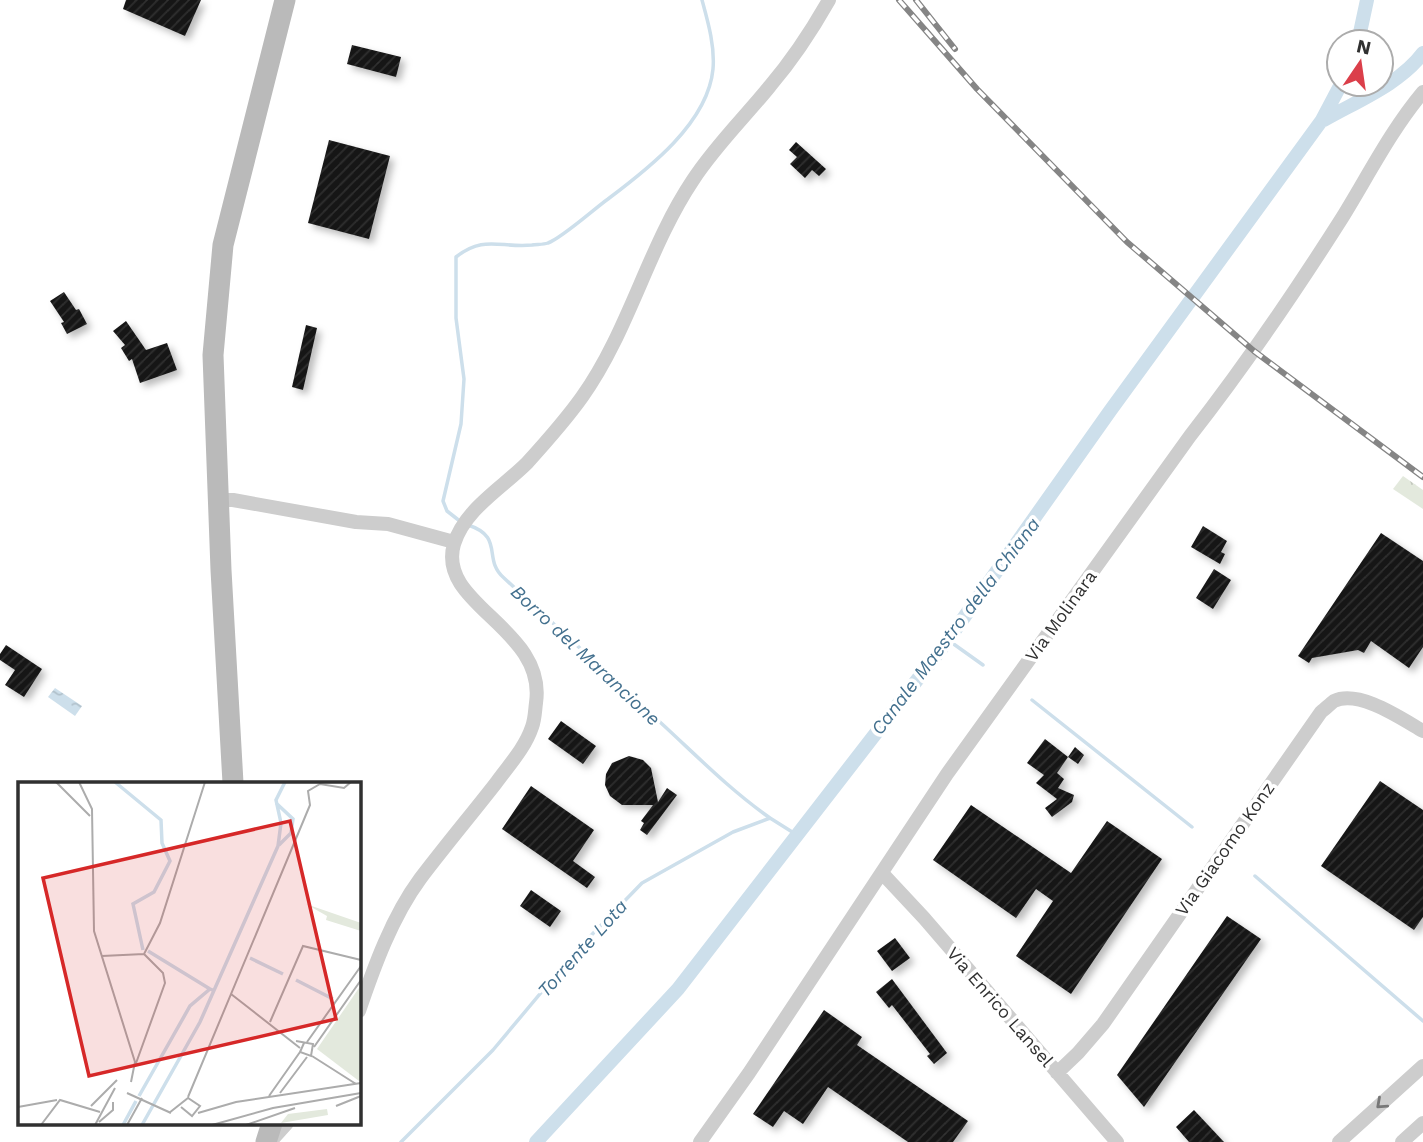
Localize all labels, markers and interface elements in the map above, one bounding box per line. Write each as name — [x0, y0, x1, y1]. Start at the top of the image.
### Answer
north arrow — [1325, 28, 1395, 98]
text: N — [1354, 34, 1373, 60]
water label: Canale Maestro della Chiana — [866, 513, 1045, 740]
street label: Via Molinara — [1021, 566, 1101, 665]
water label: Borro del Marancione — [506, 580, 665, 731]
street label: Via Giacomo Konz — [1171, 778, 1278, 919]
inset map — [18, 782, 360, 1124]
water label: Torrente Lota — [533, 895, 632, 1002]
street label: Via Enrico Lansel — [943, 943, 1058, 1071]
one-way arrow — [1376, 1096, 1389, 1108]

